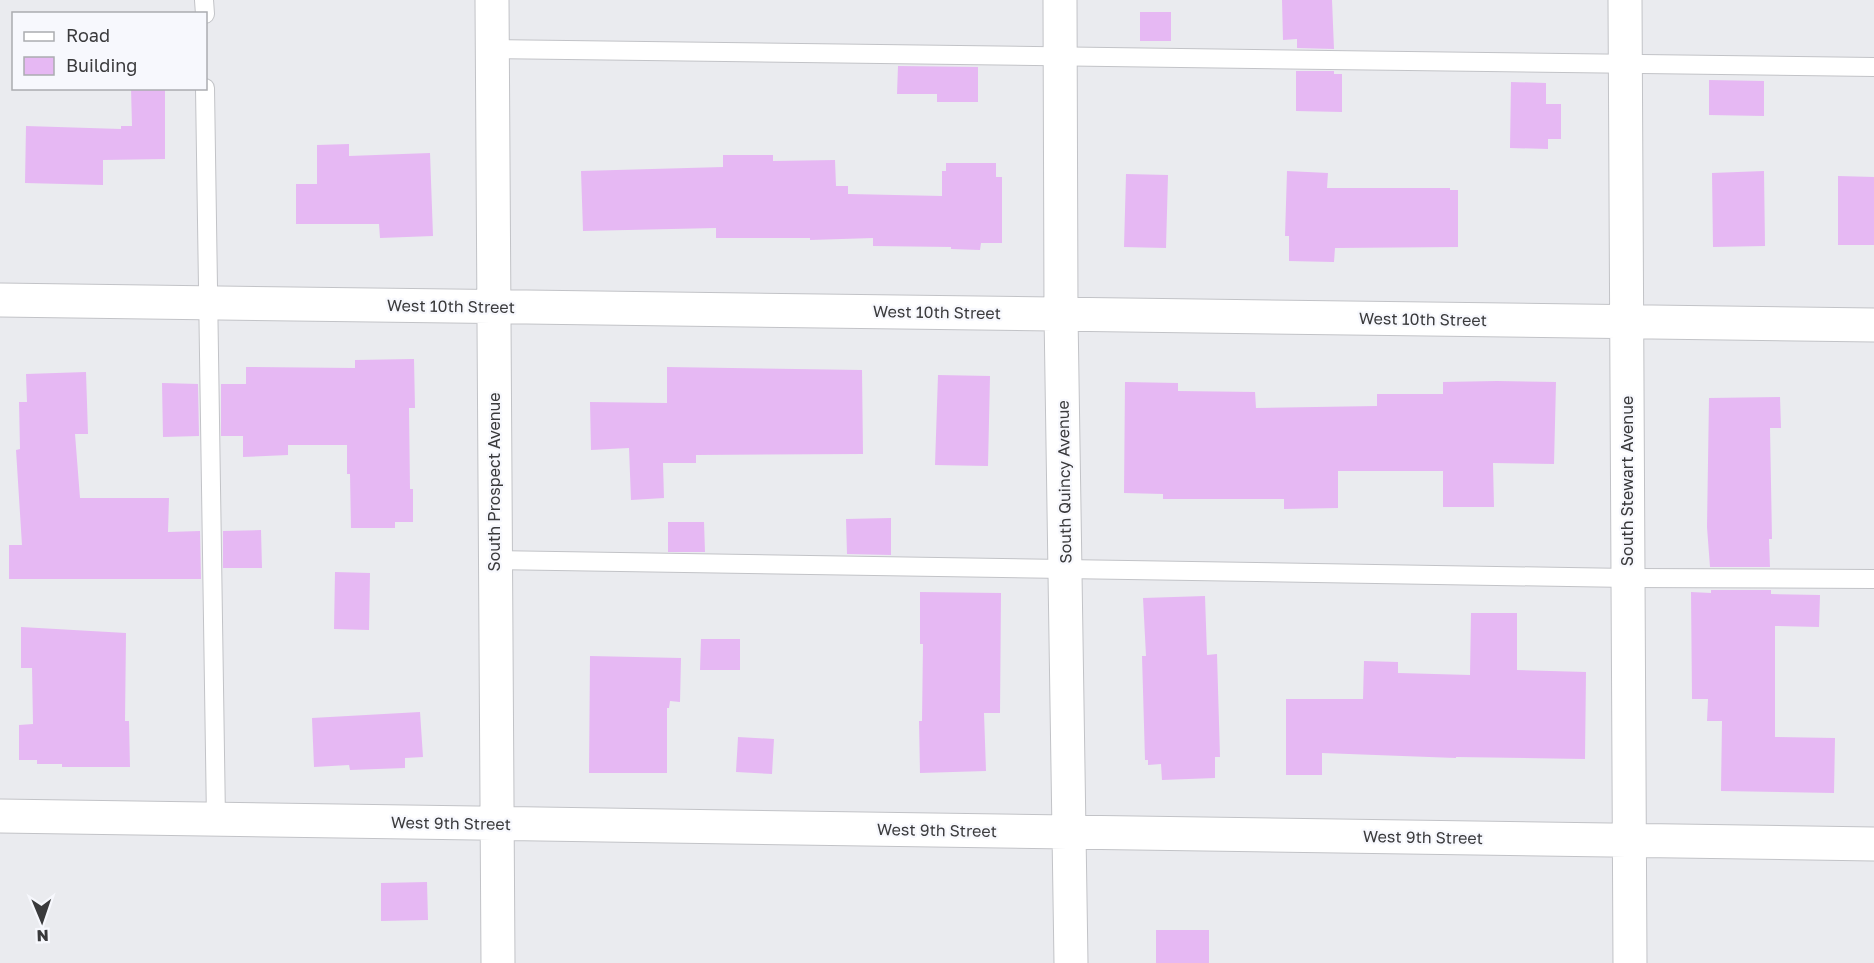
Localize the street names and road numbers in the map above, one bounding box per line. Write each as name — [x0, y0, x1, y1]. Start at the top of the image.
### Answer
street label: West 10th Street — [387, 295, 515, 317]
street label: West 10th Street — [873, 301, 1001, 323]
street label: West 10th Street — [1359, 308, 1487, 330]
street label: South Prospect Avenue — [484, 392, 504, 572]
street label: South Stewart Avenue — [1617, 396, 1637, 566]
street label: South Quincy Avenue — [1053, 400, 1075, 564]
street label: West 9th Street — [391, 812, 511, 834]
street label: West 9th Street — [877, 819, 997, 841]
street label: West 9th Street — [1363, 826, 1483, 848]

